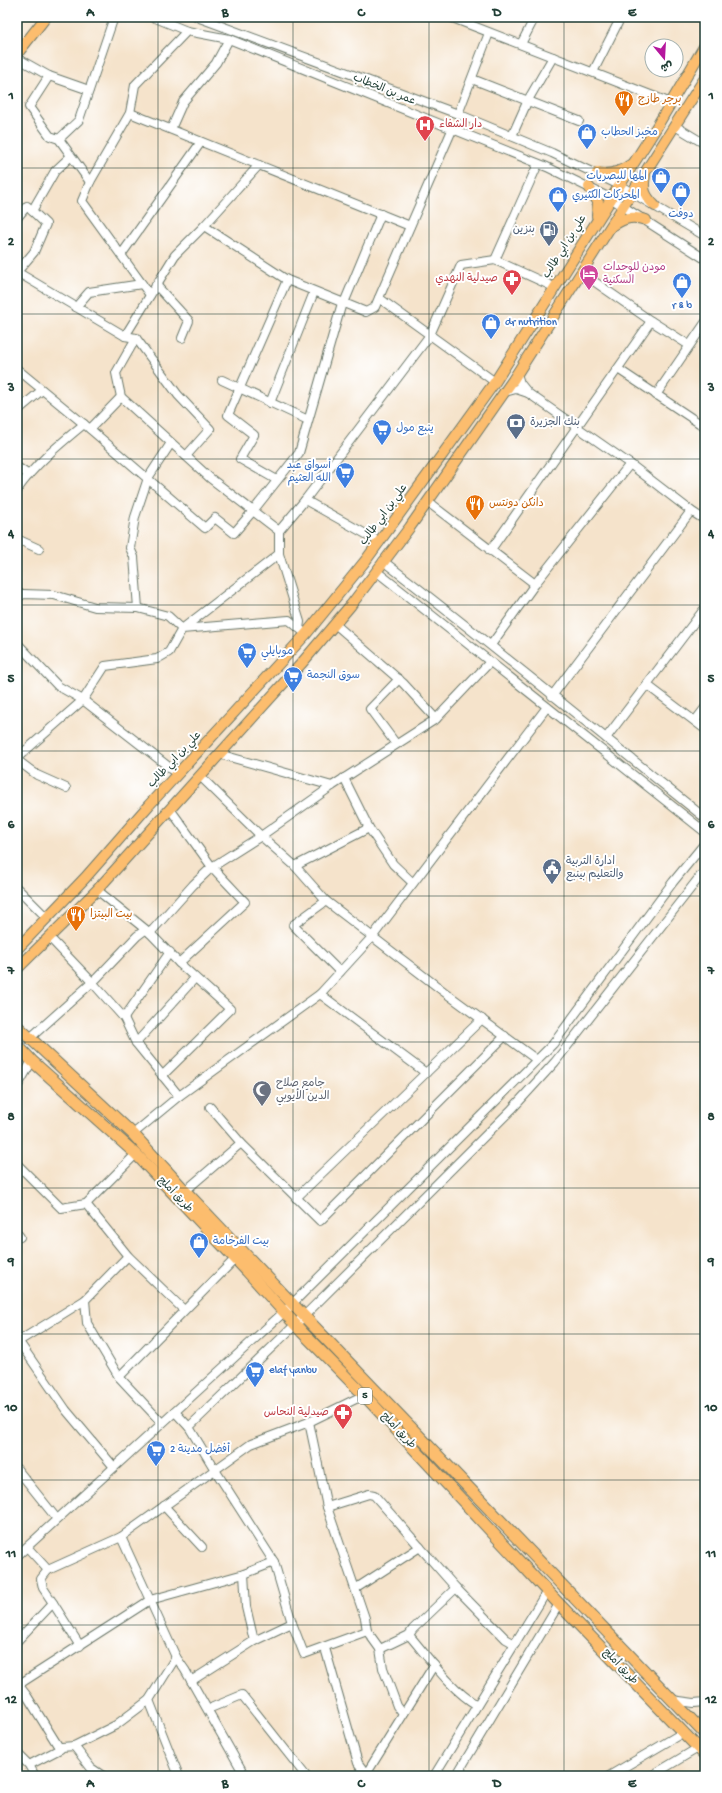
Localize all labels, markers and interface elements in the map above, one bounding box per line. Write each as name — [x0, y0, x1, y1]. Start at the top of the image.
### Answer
text: A — [85, 6, 95, 21]
text: B — [221, 6, 230, 21]
text: C — [356, 6, 366, 21]
text: D — [492, 6, 502, 21]
text: E — [628, 6, 637, 21]
north arrow — [644, 38, 684, 78]
text: ش — [659, 58, 674, 73]
street label: عمر بن الخطاب — [351, 71, 417, 108]
text: 1 — [7, 89, 14, 104]
restaurant icon: برجر طازج — [613, 89, 635, 117]
text: 1 — [707, 89, 714, 104]
place label: برجر طازج — [638, 93, 681, 106]
hospital icon: دار الشفاء — [414, 114, 436, 142]
place label: دار الشفاء — [439, 118, 482, 131]
shop icon: مخبز الحطاب — [576, 122, 598, 150]
place label: مخبز الحطاب — [601, 126, 658, 139]
shop icon: المها للبصريات — [650, 166, 672, 194]
place label: المها للبصريات — [586, 170, 647, 183]
shop icon: دوفت — [670, 180, 692, 208]
shop icon: المحركات الكثيري — [547, 185, 569, 213]
place label: المحركات الكثيري — [572, 189, 640, 203]
place label: دوفت — [668, 208, 694, 221]
street label: علي بن ابي طالب — [540, 213, 592, 282]
fuel station icon: بنزين — [538, 219, 560, 247]
place label: بنزين — [513, 224, 535, 236]
text: 2 — [8, 235, 15, 250]
text: 2 — [708, 235, 715, 250]
place label: مودن للوحدات السكنية — [603, 261, 666, 287]
hotel icon: مودن للوحدات السكنية — [578, 263, 600, 291]
pharmacy icon: صيدلية النهدي — [501, 268, 523, 296]
shop icon: r & b — [671, 271, 693, 299]
place label: صيدلية النهدي — [435, 272, 498, 286]
place label: r & b — [672, 300, 692, 312]
shop icon: dr nutrition — [480, 312, 502, 340]
place label: dr nutrition — [505, 317, 558, 329]
text: 3 — [7, 381, 15, 396]
text: 3 — [707, 381, 715, 396]
bank icon: بنك الجزيرة — [505, 412, 527, 440]
place label: بنك الجزيرة — [530, 416, 580, 429]
supermarket icon: ينبع مول — [371, 418, 393, 446]
place label: ينبع مول — [396, 422, 434, 436]
place label: أسواق عبد الله العثيم — [287, 458, 331, 486]
supermarket icon: أسواق عبد الله العثيم — [334, 461, 356, 489]
street label: علي بن ابي طالب — [357, 482, 413, 550]
restaurant icon: دانكن دونتس — [464, 493, 486, 521]
place label: دانكن دونتس — [489, 497, 544, 510]
text: 4 — [7, 527, 15, 542]
text: 4 — [707, 527, 715, 542]
supermarket icon: موبايلي — [236, 641, 258, 669]
place label: موبايلي — [261, 645, 293, 661]
supermarket icon: سوق النجمة — [282, 665, 304, 693]
place label: سوق النجمة — [307, 669, 360, 682]
text: 5 — [8, 672, 15, 687]
text: 5 — [708, 672, 715, 687]
street label: علي بن ابي طالب — [145, 729, 206, 793]
text: 6 — [8, 818, 15, 833]
text: 6 — [708, 818, 715, 833]
place label: ادارة التربية والتعليم بينبع — [566, 855, 624, 882]
public building icon: ادارة التربية والتعليم بينبع — [541, 857, 563, 885]
restaurant icon: بيت البيتزا — [65, 904, 87, 932]
place label: بيت البيتزا — [90, 908, 133, 921]
text: 7 — [7, 964, 16, 979]
text: 7 — [707, 964, 716, 979]
place label: جامع صلاح الدين الأيوبي — [276, 1077, 329, 1106]
mosque icon: جامع صلاح الدين الأيوبي — [251, 1079, 273, 1107]
text: 8 — [7, 1110, 15, 1125]
text: 8 — [707, 1110, 715, 1125]
street label: طريق أملج — [155, 1173, 196, 1215]
shop icon: بيت الفرخامة — [188, 1231, 210, 1259]
place label: بيت الفرخامة — [213, 1235, 269, 1248]
text: 9 — [7, 1255, 15, 1270]
text: 9 — [707, 1255, 715, 1270]
supermarket icon: elaf yanbu — [244, 1360, 266, 1388]
place label: elaf yanbu — [269, 1364, 317, 1377]
road number: 5 — [358, 1388, 372, 1404]
text: 10 — [4, 1401, 18, 1416]
text: 10 — [704, 1401, 718, 1416]
pharmacy icon: صيدلية النحاس — [332, 1402, 354, 1430]
place label: صيدلية النحاس — [264, 1406, 329, 1419]
street label: طريق أملج — [378, 1409, 419, 1452]
supermarket icon: 2 أفضل مدينة — [145, 1439, 167, 1467]
place label: 2 أفضل مدينة — [170, 1442, 230, 1456]
text: 11 — [5, 1547, 16, 1562]
text: 11 — [705, 1547, 716, 1562]
street label: طريق أملج — [600, 1645, 641, 1687]
text: 12 — [4, 1693, 17, 1708]
text: 12 — [704, 1693, 717, 1708]
text: A — [85, 1777, 95, 1792]
text: B — [221, 1777, 230, 1792]
text: C — [356, 1777, 366, 1792]
text: D — [492, 1777, 502, 1792]
text: E — [628, 1777, 637, 1792]

